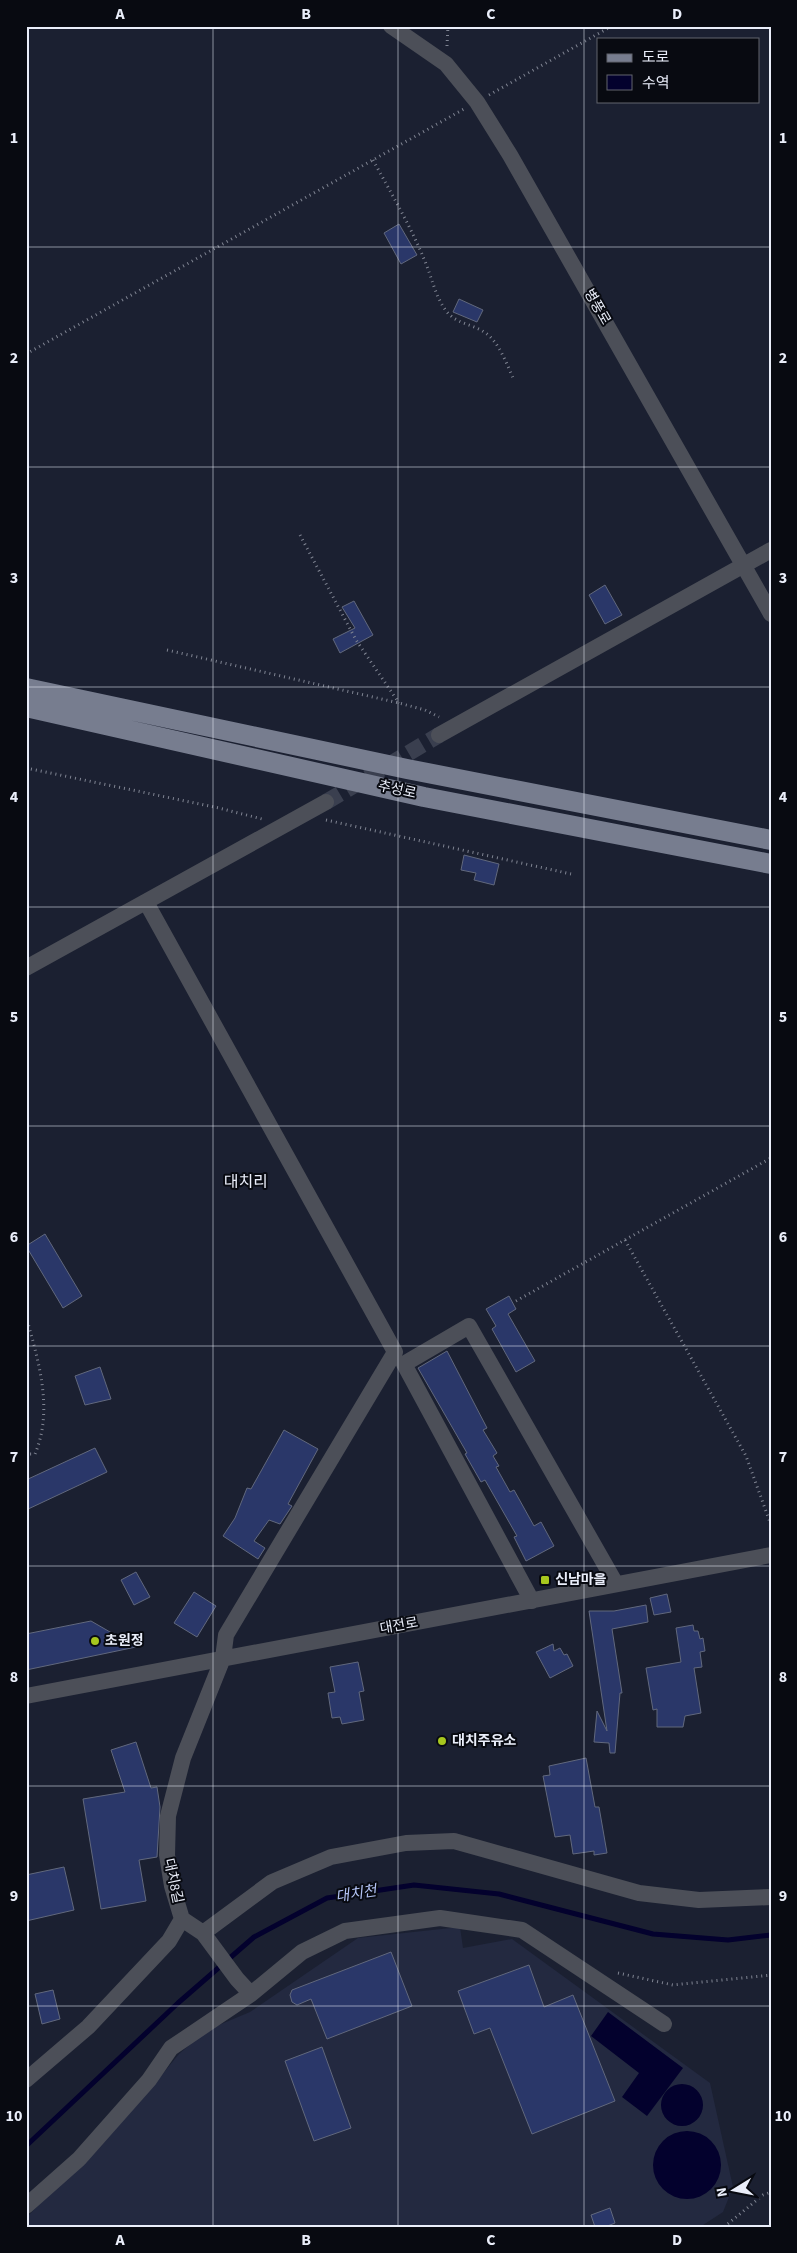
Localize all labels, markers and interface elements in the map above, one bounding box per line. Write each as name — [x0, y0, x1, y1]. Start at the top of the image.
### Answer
text: A — [114, 3, 125, 25]
text: B — [301, 3, 311, 25]
text: C — [486, 3, 496, 25]
text: D — [672, 3, 682, 25]
legend — [597, 38, 760, 102]
text: 도로 — [642, 47, 670, 68]
text: 수역 — [642, 73, 670, 94]
text: 1 — [10, 127, 18, 149]
text: 1 — [779, 127, 787, 149]
street label: 병풍로 — [579, 285, 615, 329]
text: 2 — [10, 347, 18, 369]
text: 2 — [779, 347, 787, 369]
text: 3 — [10, 567, 18, 589]
text: 3 — [779, 567, 787, 589]
street label: 추성로 — [376, 776, 418, 804]
text: 4 — [10, 786, 19, 808]
text: 4 — [779, 786, 788, 808]
text: 5 — [10, 1006, 18, 1028]
text: 5 — [779, 1006, 787, 1028]
district label: 대치리 — [224, 1171, 268, 1193]
text: 6 — [10, 1226, 18, 1248]
text: 6 — [779, 1226, 787, 1248]
text: 7 — [10, 1446, 18, 1468]
text: 7 — [779, 1446, 787, 1468]
place label: 신남마을 — [555, 1570, 607, 1590]
marker: 신남마을 — [539, 1574, 551, 1586]
street label: 대전로 — [378, 1613, 420, 1639]
place label: 초원정 — [105, 1631, 144, 1651]
marker: 초원정 — [89, 1635, 101, 1647]
text: 8 — [10, 1666, 18, 1688]
text: 8 — [779, 1666, 787, 1688]
place label: 대치주유소 — [452, 1731, 517, 1751]
marker: 대치주유소 — [436, 1735, 448, 1747]
street label: 대치8길 — [158, 1857, 188, 1905]
water label: 대치천 — [334, 1880, 380, 1908]
text: 9 — [10, 1885, 18, 1907]
text: 9 — [779, 1885, 787, 1907]
text: 10 — [6, 2105, 22, 2127]
text: 10 — [775, 2105, 791, 2127]
north arrow — [710, 2166, 760, 2216]
text: N — [712, 2186, 733, 2198]
text: A — [114, 2229, 125, 2251]
text: B — [301, 2229, 311, 2251]
text: C — [486, 2229, 496, 2251]
text: D — [672, 2229, 682, 2251]

